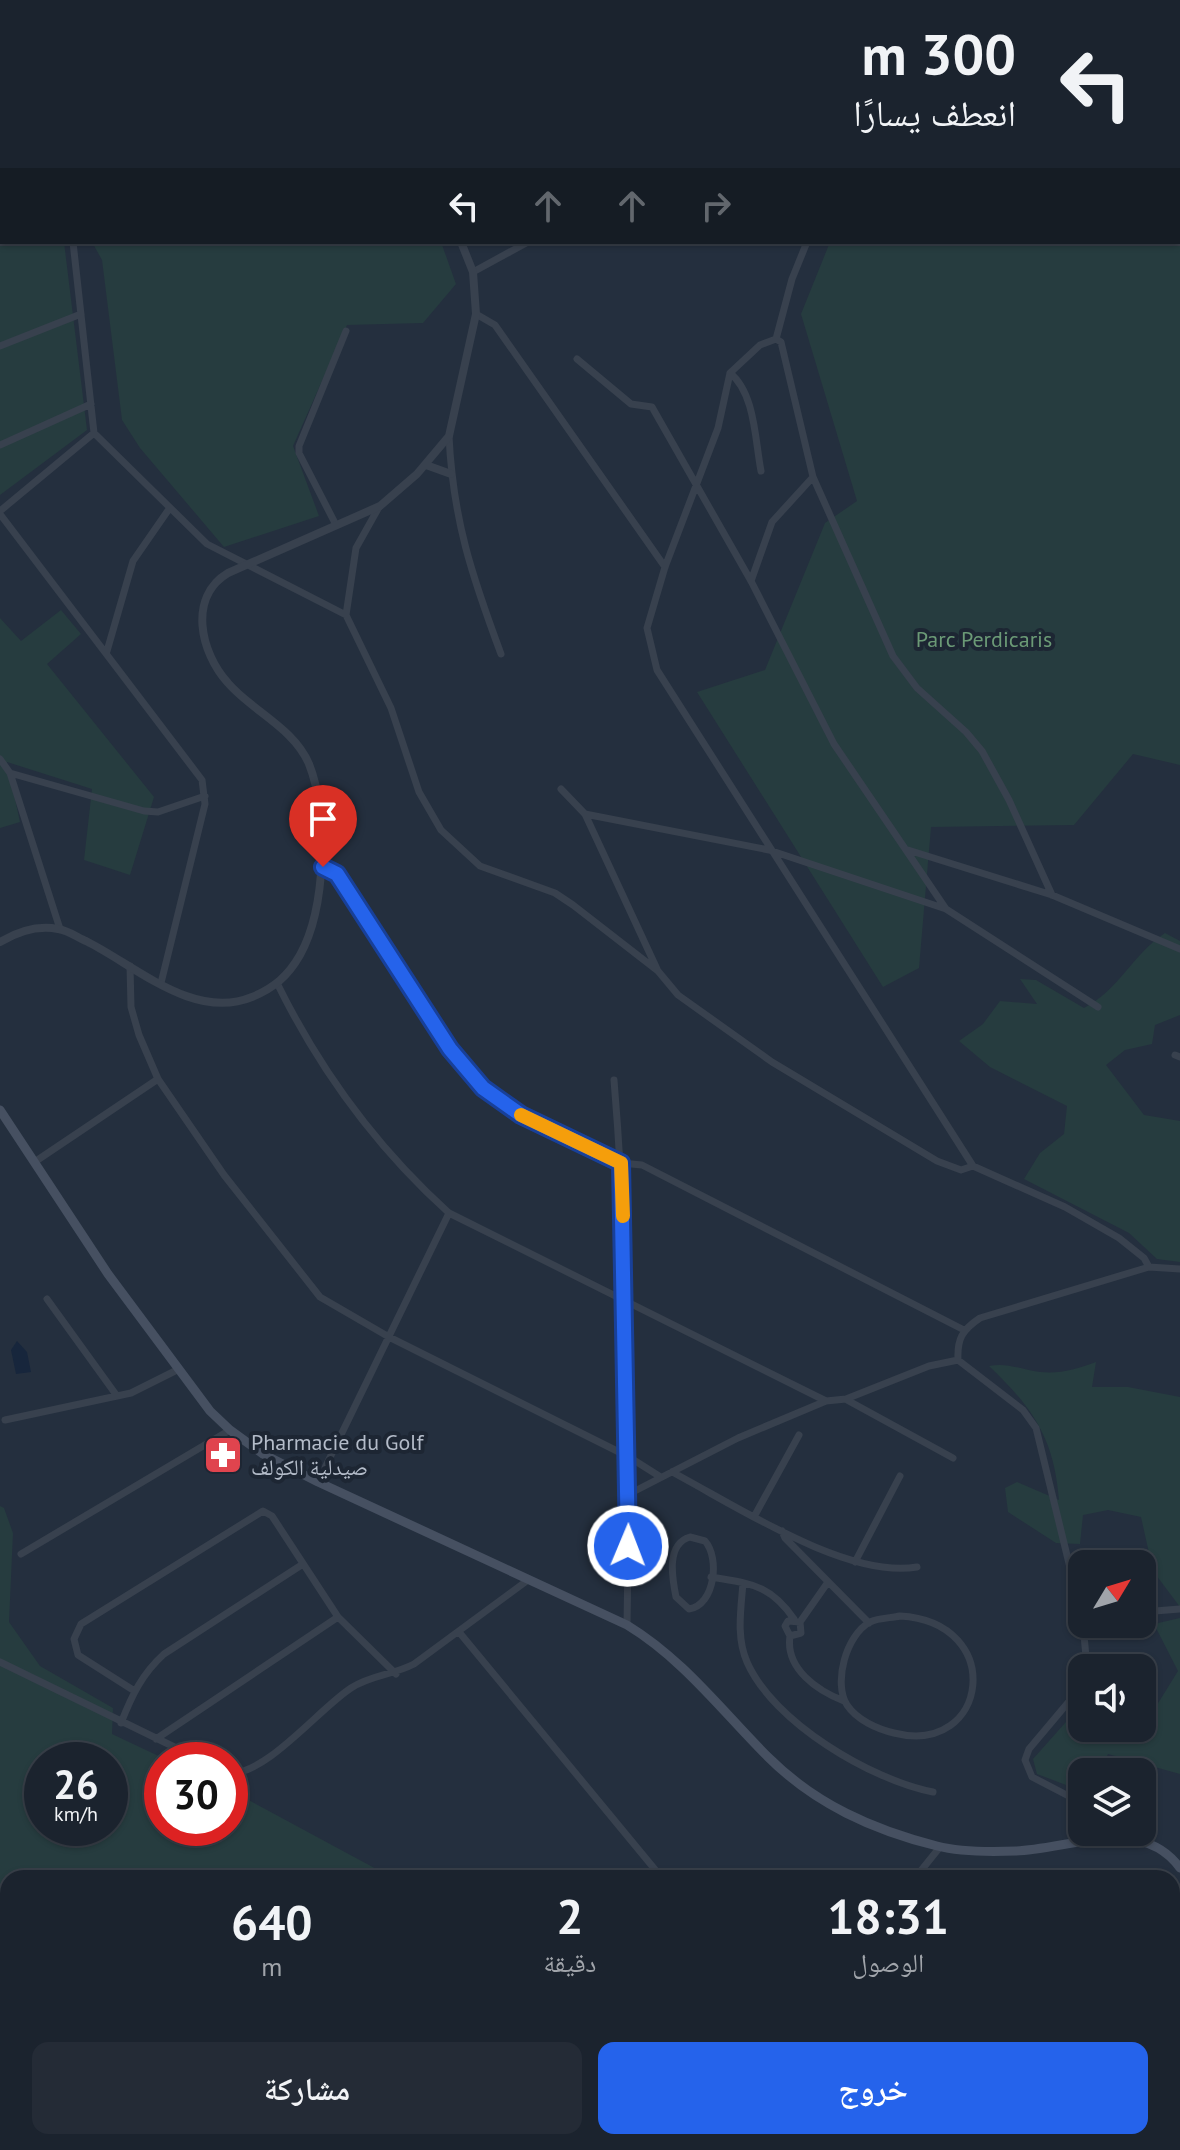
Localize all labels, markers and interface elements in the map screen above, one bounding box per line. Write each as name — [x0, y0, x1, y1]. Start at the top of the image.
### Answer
text: 300 m — [861, 18, 1016, 90]
icon: left — [1044, 32, 1148, 136]
text: انعطف يسارًا — [853, 89, 1016, 136]
icon: left — [442, 184, 486, 228]
icon: ahead — [526, 184, 570, 228]
icon: ahead — [610, 184, 654, 228]
icon: right — [694, 184, 738, 228]
park label: Parc Perdicaris — [916, 625, 1052, 653]
pin — [289, 785, 357, 867]
icon: arrive — [301, 797, 345, 841]
place label: Pharmacie du Golf صيدلية الكولف — [251, 1428, 425, 1481]
pharmacy icon: Pharmacie du Golf صيدلية الكولف — [202, 1434, 244, 1476]
position arrow — [586, 1504, 670, 1588]
north arrow — [1068, 1550, 1156, 1638]
map controls — [1068, 1550, 1156, 1846]
button: sound — [1068, 1654, 1156, 1742]
speed limit sign: 30 — [144, 1742, 248, 1846]
text: 26 — [53, 1758, 99, 1810]
button: layers — [1068, 1758, 1156, 1846]
text: km/h — [54, 1801, 98, 1827]
text: 2 — [556, 1885, 584, 1947]
text: 18:31 — [827, 1885, 949, 1947]
text: 640 — [231, 1891, 313, 1953]
text: دقيقة — [544, 1946, 596, 1979]
text: الوصول — [852, 1946, 924, 1979]
text: m — [261, 1950, 282, 1983]
button: مشاركة — [32, 2042, 582, 2134]
button: خروج — [598, 2042, 1148, 2134]

